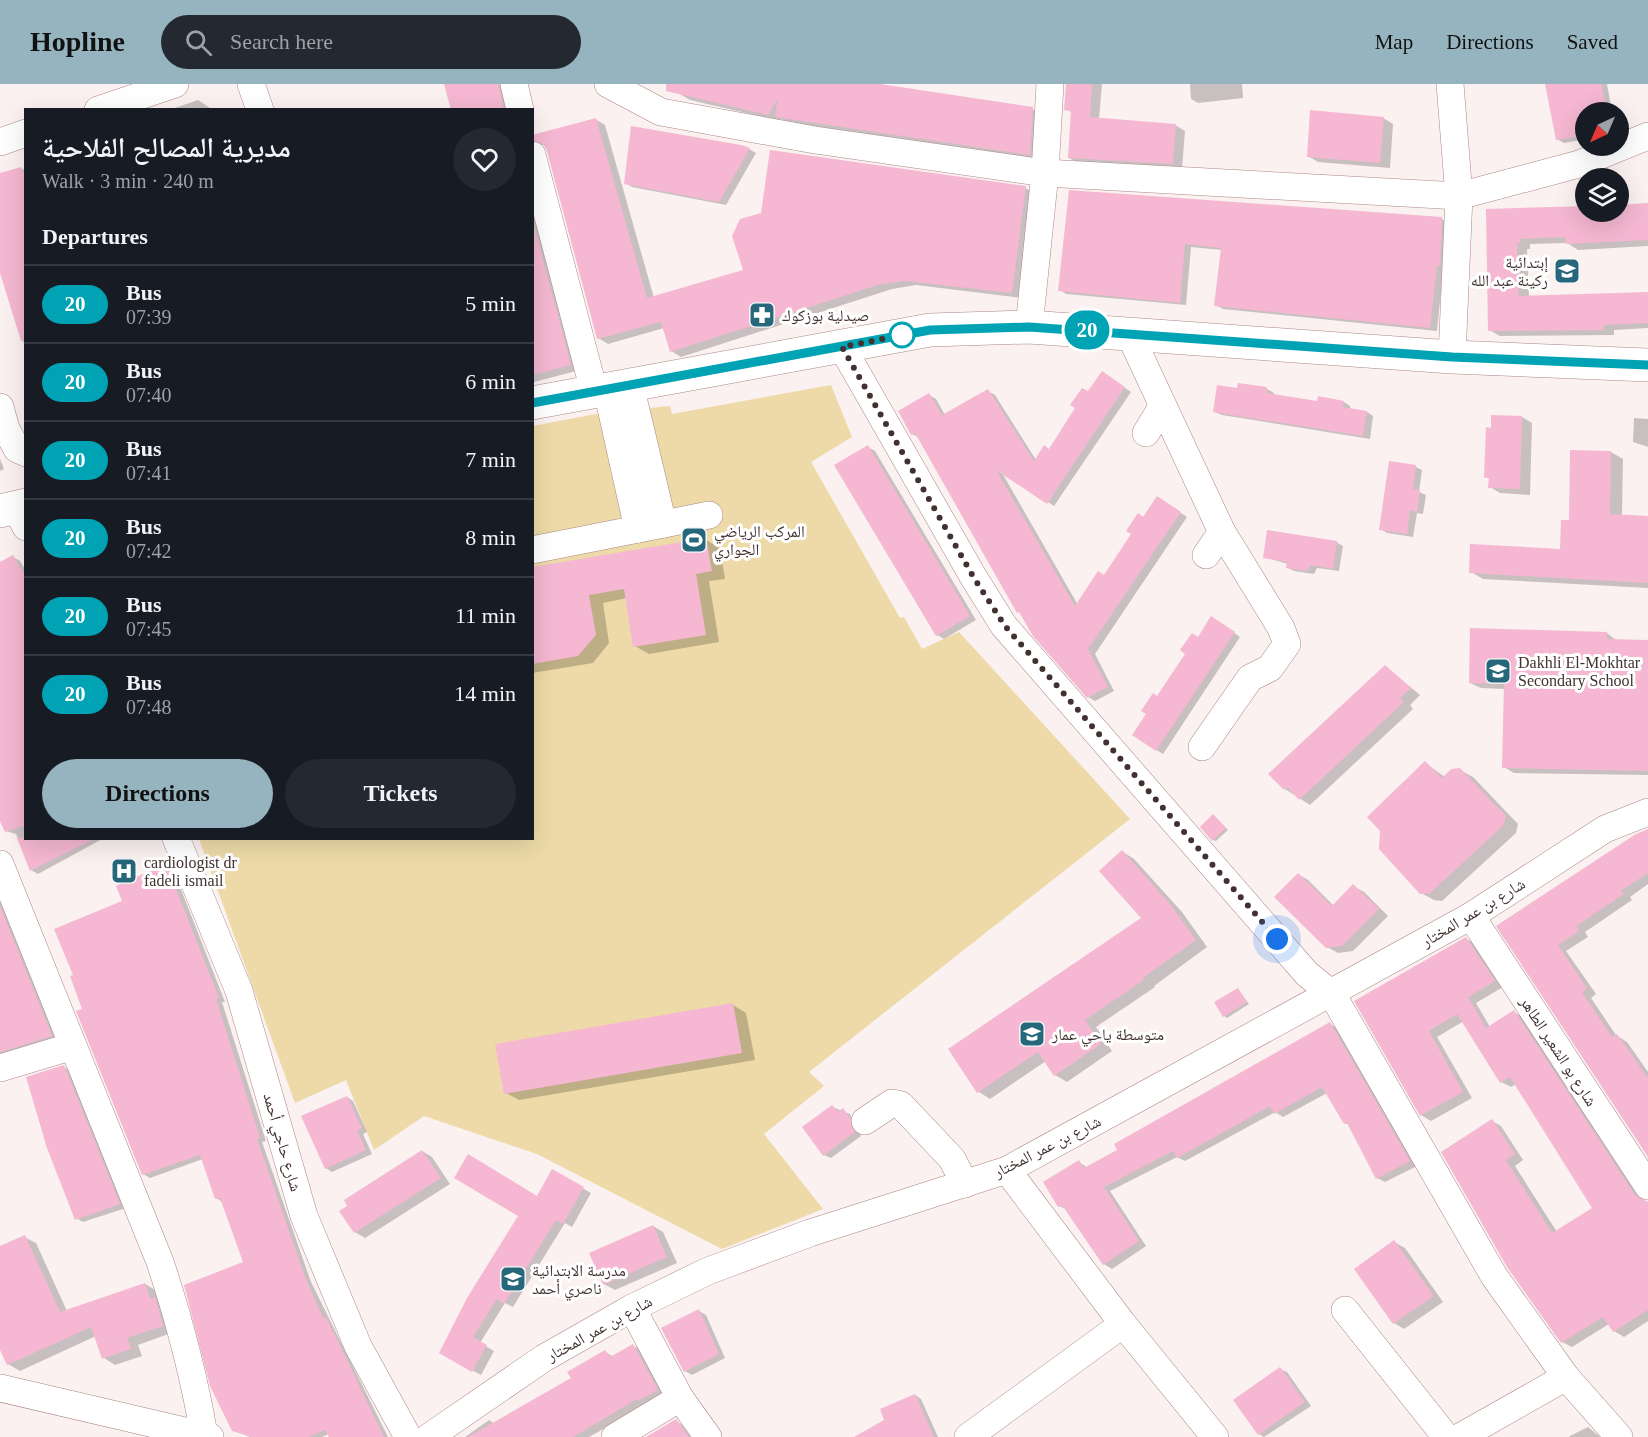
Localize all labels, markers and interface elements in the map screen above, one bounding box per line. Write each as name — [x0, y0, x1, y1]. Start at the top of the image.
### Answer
search box — [161, 15, 581, 69]
text: Hopline — [30, 26, 125, 57]
icon: search — [182, 26, 215, 59]
text: Search here — [230, 29, 333, 54]
text: Map — [1375, 30, 1413, 54]
text: Directions — [1446, 30, 1534, 54]
text: Saved — [1567, 30, 1618, 54]
north arrow — [1575, 102, 1629, 156]
map controls — [1575, 102, 1629, 222]
button: heart — [453, 128, 516, 191]
text: مديرية المصالح الفلاحية — [42, 132, 291, 163]
button: layers — [1575, 168, 1629, 222]
text: Walk · 3 min · 240 m — [42, 170, 214, 192]
text: Departures — [42, 224, 148, 249]
place label: إبتدائية ركينة عبد الله — [1471, 254, 1548, 290]
school or university icon: إبتدائية ركينة عبد الله — [1552, 256, 1582, 286]
text: Bus — [126, 280, 161, 305]
text: 5 min — [465, 291, 516, 316]
text: 20 — [65, 292, 86, 316]
pharmacy icon: صيدلية بوزكوك — [747, 300, 777, 330]
text: 07:39 — [126, 306, 172, 328]
place label: صيدلية بوزكوك — [782, 307, 869, 325]
line badge: 20 — [1060, 310, 1114, 350]
text: 20 — [1077, 318, 1098, 342]
unlabelled marker — [889, 322, 915, 348]
text: Bus — [126, 358, 161, 383]
text: 6 min — [465, 369, 516, 394]
text: 20 — [65, 370, 86, 394]
text: 07:40 — [126, 384, 172, 406]
text: Bus — [126, 436, 161, 461]
text: 7 min — [465, 447, 516, 472]
text: 20 — [65, 448, 86, 472]
text: 07:41 — [126, 462, 172, 484]
text: Bus — [126, 514, 161, 539]
place label: المركب الرياضي الجواري — [714, 523, 805, 562]
text: 8 min — [465, 525, 516, 550]
sports icon: المركب الرياضي الجواري — [679, 525, 709, 555]
text: 20 — [65, 526, 86, 550]
text: 07:42 — [126, 540, 172, 562]
text: Bus — [126, 592, 161, 617]
text: 11 min — [455, 603, 516, 628]
text: 20 — [65, 604, 86, 628]
text: 07:45 — [126, 618, 172, 640]
place label: Dakhli El-Mokhtar Secondary School — [1518, 654, 1641, 690]
school or university icon: Dakhli El-Mokhtar Secondary School — [1483, 656, 1513, 686]
text: Bus — [126, 670, 161, 695]
text: 14 min — [454, 681, 516, 706]
text: 20 — [65, 682, 86, 706]
text: 07:48 — [126, 696, 172, 718]
button: Directions — [42, 759, 273, 828]
button: Tickets — [285, 759, 516, 828]
place label: cardiologist dr fadeli ismail — [144, 854, 238, 889]
hospital icon: cardiologist dr fadeli ismail — [109, 856, 139, 886]
street label: شارع بن عمر المختار — [1418, 875, 1529, 952]
your location — [1262, 924, 1292, 954]
street label: شارع بو الشعير الطاهر — [1515, 993, 1600, 1110]
school or university icon: متوسطة ياحي عمار — [1017, 1019, 1047, 1049]
place label: متوسطة ياحي عمار — [1051, 1026, 1164, 1047]
street label: شارع حاجي أحمد — [256, 1091, 305, 1195]
street label: شارع بن عمر المختار — [990, 1112, 1104, 1183]
place label: مدرسة الابتدائية ناصري أحمد — [532, 1262, 626, 1301]
school or university icon: مدرسة الابتدائية ناصري أحمد — [498, 1264, 528, 1294]
street label: شارع بن عمر المختار — [543, 1292, 656, 1367]

